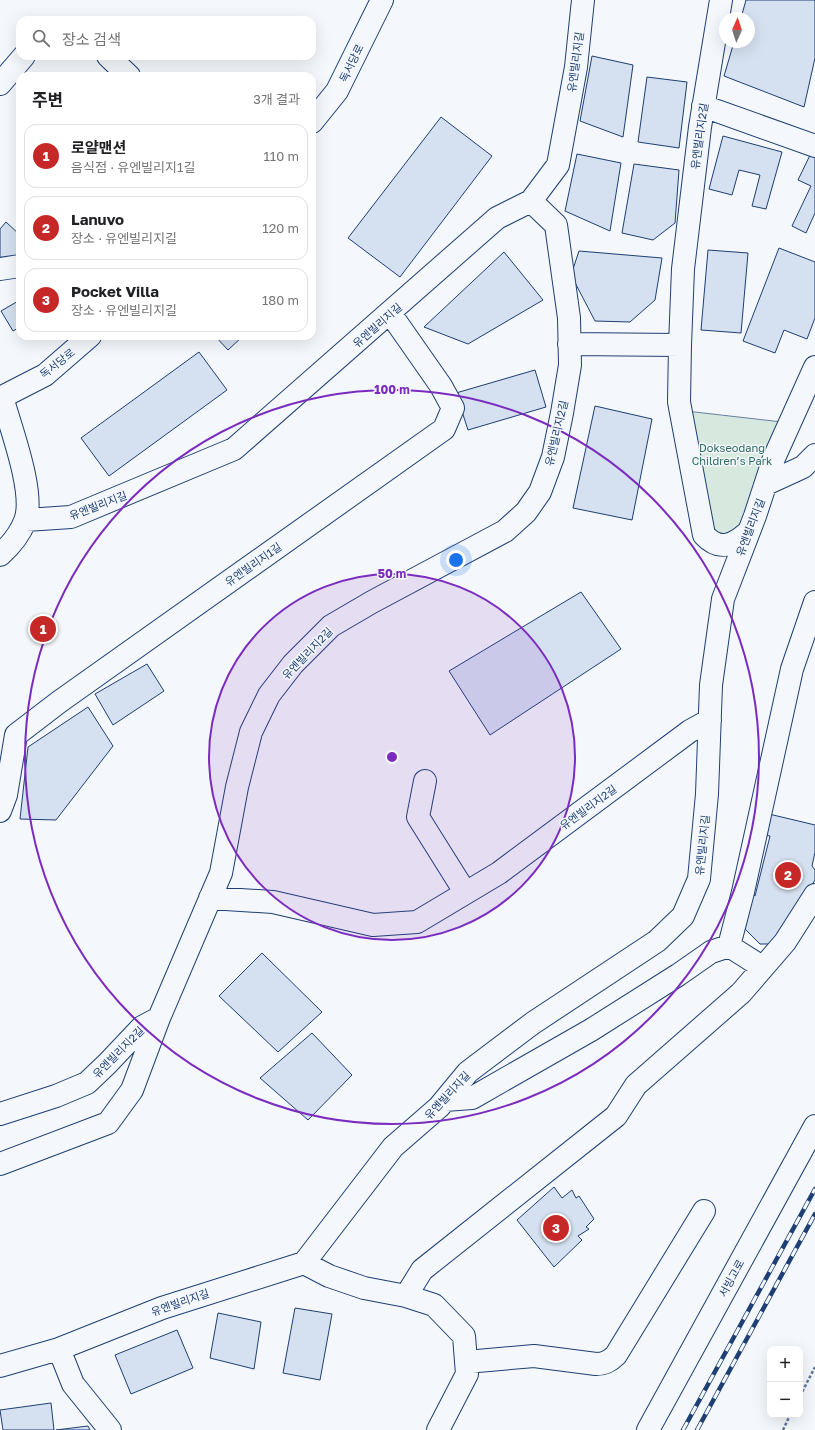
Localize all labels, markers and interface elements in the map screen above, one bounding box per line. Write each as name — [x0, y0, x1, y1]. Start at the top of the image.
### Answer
north arrow — [719, 12, 755, 48]
search box — [16, 16, 316, 60]
icon: search — [30, 27, 52, 49]
text: 장소 검색 — [62, 30, 121, 48]
street label: 유엔빌리지길 — [564, 31, 586, 93]
street label: 독서당로 — [336, 42, 366, 84]
text: 주변 — [32, 89, 63, 110]
text: 3개 결과 — [253, 91, 300, 107]
street label: 유엔빌리지2길 — [688, 102, 710, 170]
text: 로얄맨션 — [71, 138, 126, 156]
text: 1 — [43, 148, 49, 164]
text: 110 m — [264, 148, 299, 164]
text: 음식점 · 유엔빌리지1길 — [71, 159, 195, 175]
text: Lanuvo — [71, 210, 124, 228]
text: 2 — [42, 220, 50, 236]
text: 120 m — [262, 220, 299, 236]
text: 장소 · 유엔빌리지길 — [71, 230, 177, 246]
text: Pocket Villa — [71, 282, 159, 300]
text: 3 — [42, 292, 50, 308]
text: 180 m — [262, 292, 299, 308]
street label: 유엔빌리지길 — [350, 300, 404, 350]
text: 장소 · 유엔빌리지길 — [71, 302, 177, 318]
street label: 독서당로 — [37, 345, 77, 381]
text: 100 m — [374, 382, 410, 397]
street label: 유엔빌리지2길 — [542, 399, 570, 467]
park label: Dokseodang Children’s Park — [692, 441, 772, 467]
street label: 유엔빌리지길 — [67, 488, 129, 522]
street label: 유엔빌리지길 — [733, 496, 767, 558]
street label: 유엔빌리지1길 — [222, 540, 284, 588]
your location — [446, 550, 466, 570]
text: 50 m — [378, 566, 406, 581]
pin: 1 — [30, 614, 56, 644]
street label: 유엔빌리지2길 — [279, 624, 335, 682]
centre of rings — [385, 750, 399, 764]
street label: 유엔빌리지2길 — [557, 782, 619, 832]
street label: 유엔빌리지길 — [692, 814, 712, 876]
pin: 2 — [775, 860, 801, 890]
street label: 유엔빌리지2길 — [90, 1024, 146, 1080]
street label: 유엔빌리지길 — [422, 1068, 472, 1122]
pin: 3 — [543, 1213, 569, 1243]
street label: 서빙고로 — [716, 1257, 746, 1299]
street label: 유엔빌리지길 — [149, 1286, 211, 1318]
map controls — [767, 1346, 803, 1418]
button: + — [767, 1346, 803, 1382]
button: − — [767, 1382, 803, 1418]

